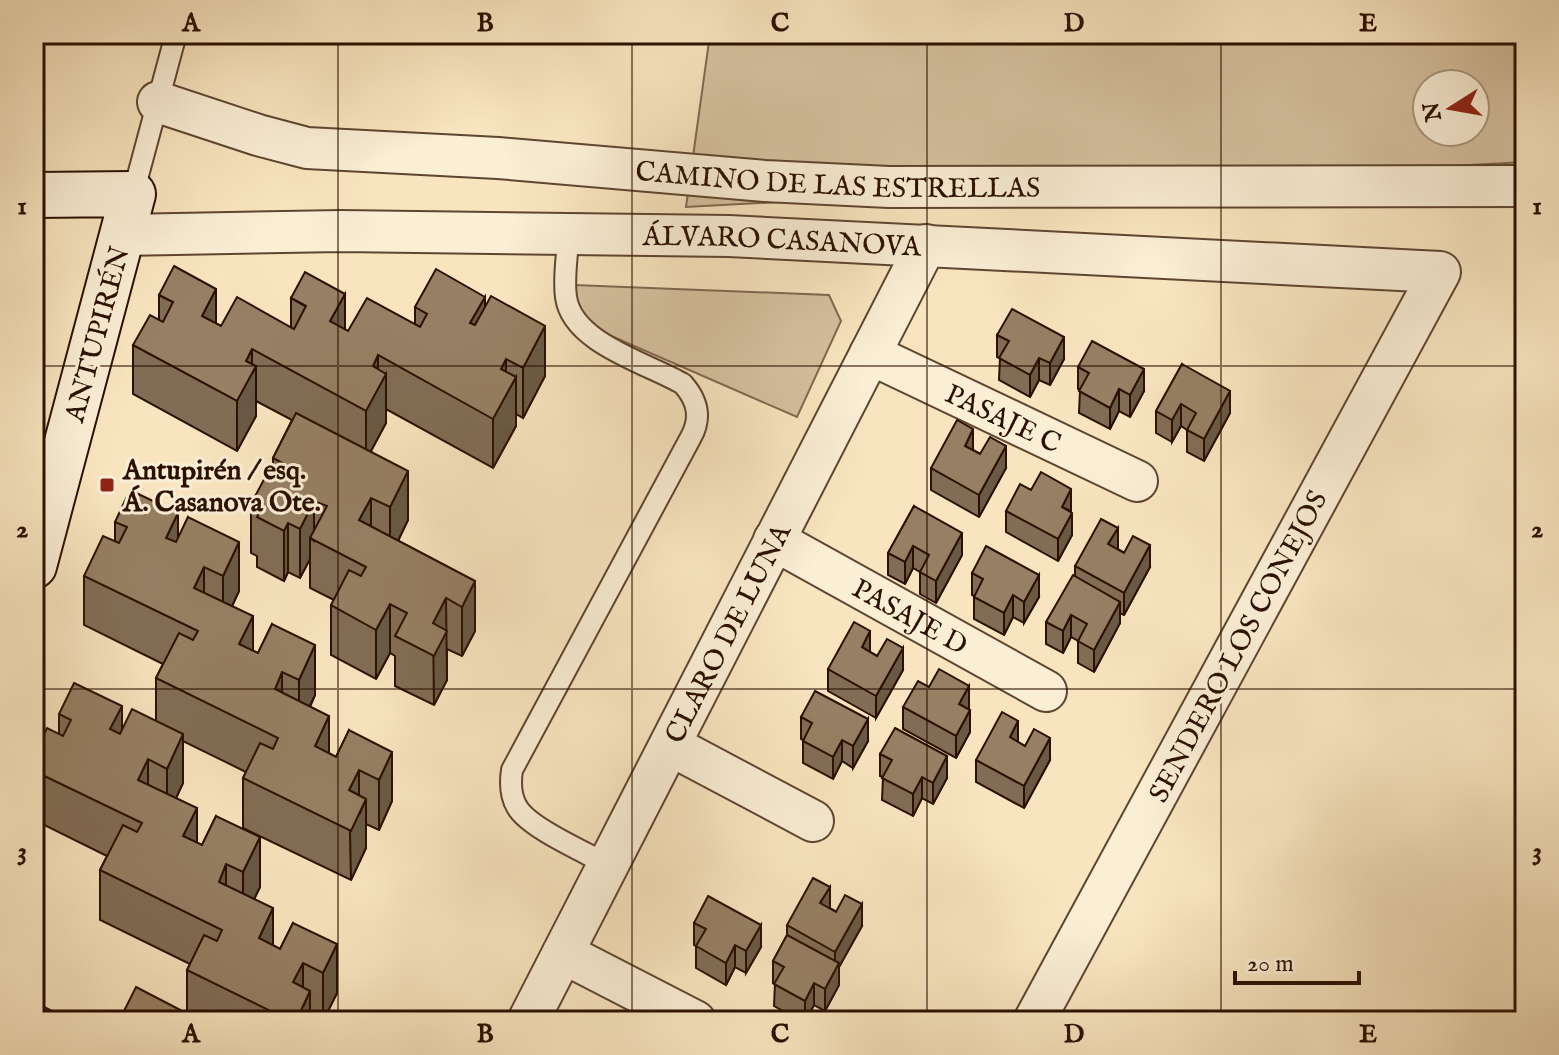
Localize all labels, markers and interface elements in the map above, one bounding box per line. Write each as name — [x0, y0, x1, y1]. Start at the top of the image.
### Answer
text: A — [181, 7, 201, 40]
text: B — [476, 7, 494, 40]
text: C — [771, 7, 790, 40]
text: D — [1064, 7, 1085, 40]
text: E — [1359, 7, 1377, 40]
north arrow — [1411, 68, 1491, 148]
text: N — [1418, 99, 1449, 124]
street label: CAMINO DE LAS ESTRELLAS — [634, 155, 1040, 207]
text: 1 — [17, 190, 27, 223]
text: 1 — [1532, 190, 1542, 223]
street label: ÁLVARO CASANOVA — [641, 219, 923, 266]
street label: ANTUPIRÉN — [57, 243, 139, 427]
street label: PASAJE C — [939, 377, 1066, 462]
place label: Antupirén / esq. Á. Casanova Ote. — [122, 454, 321, 521]
marker: Antupirén / esq. Á. Casanova Ote. — [98, 476, 116, 494]
street label: SENDERO LOS CONEJOS — [1142, 485, 1336, 809]
text: 2 — [16, 513, 28, 546]
text: 2 — [1531, 513, 1543, 546]
street label: CLARO DE LUNA — [658, 518, 800, 750]
street label: PASAJE D — [845, 572, 973, 664]
text: 3 — [17, 835, 27, 868]
text: 3 — [1532, 835, 1542, 868]
scale bar — [1235, 935, 1359, 985]
text: 20 m — [1247, 949, 1294, 980]
text: A — [181, 1018, 201, 1051]
text: B — [476, 1018, 494, 1051]
text: C — [771, 1018, 790, 1051]
text: D — [1064, 1018, 1085, 1051]
text: E — [1359, 1018, 1377, 1051]

